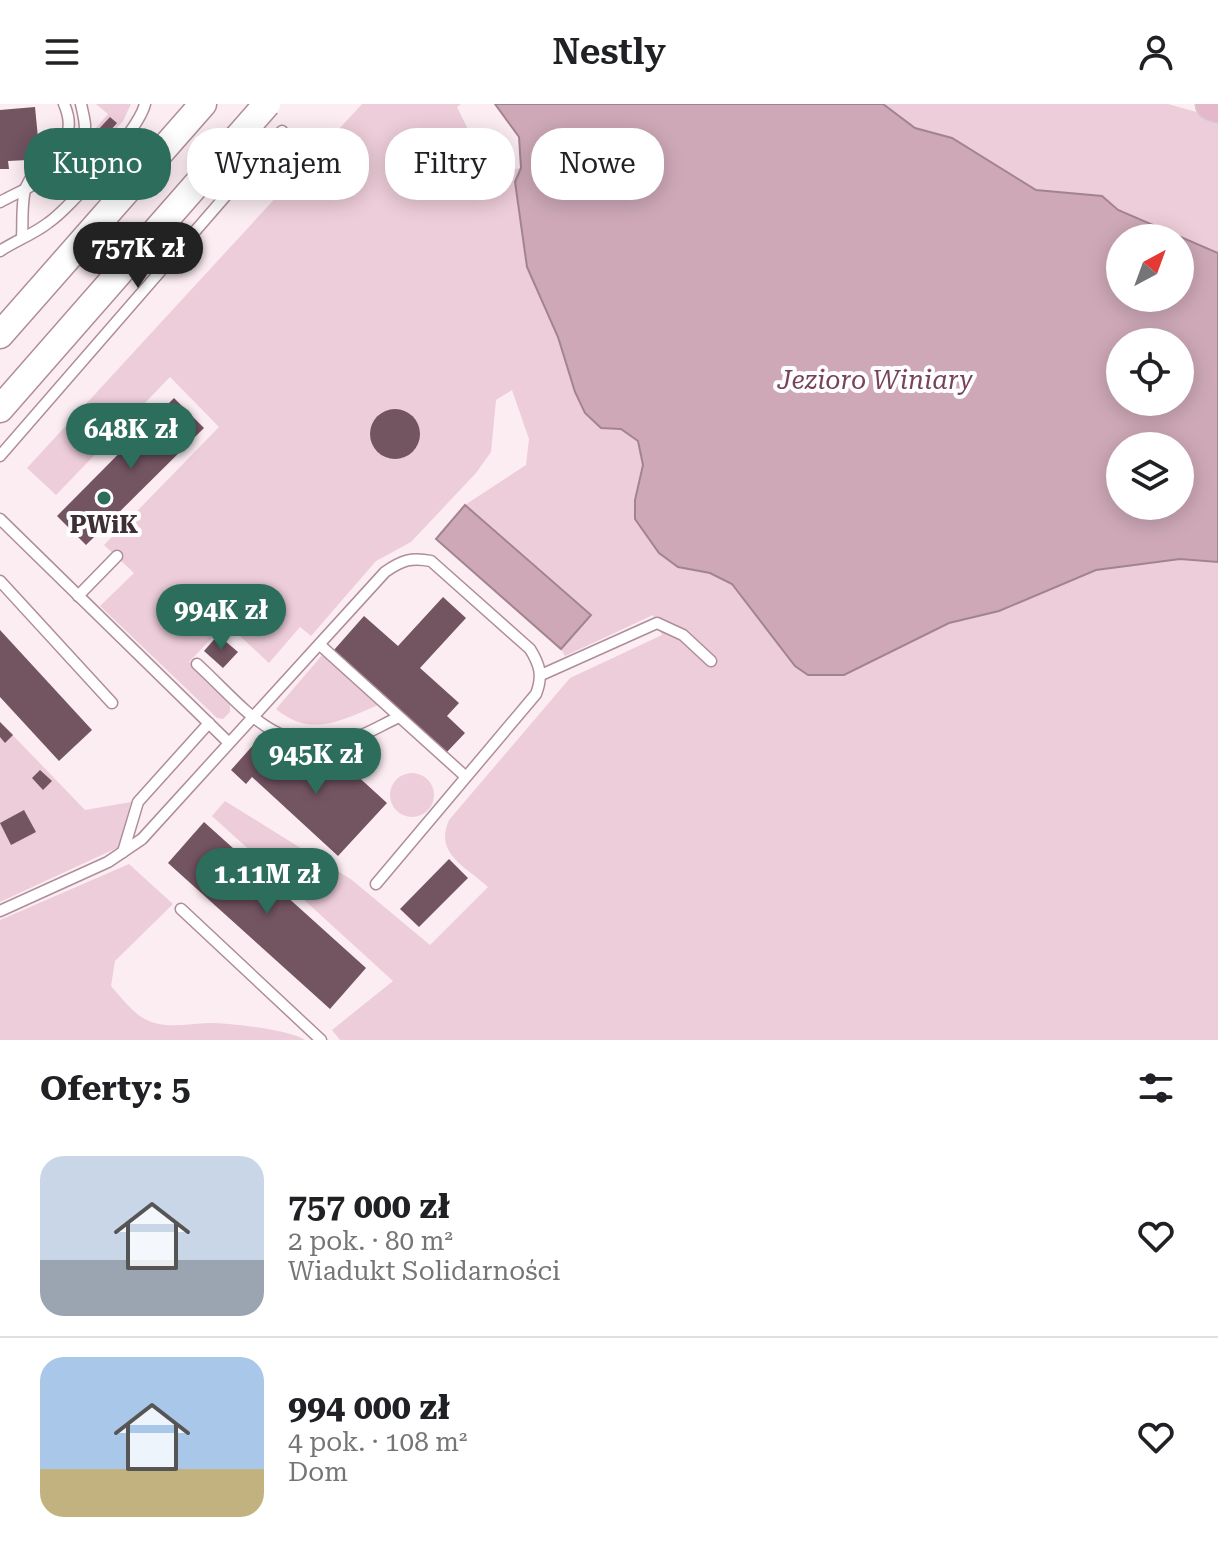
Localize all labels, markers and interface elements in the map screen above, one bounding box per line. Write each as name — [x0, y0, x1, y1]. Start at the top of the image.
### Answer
icon: menu — [40, 30, 84, 74]
icon: person — [1134, 30, 1178, 74]
text: Nestly — [552, 31, 666, 73]
chip: Kupno — [24, 128, 171, 200]
chip: Wynajem — [187, 128, 369, 200]
chip: Filtry — [385, 128, 515, 200]
chip: Nowe — [531, 128, 664, 200]
pin: 757K zł — [64, 222, 212, 290]
north arrow — [1106, 224, 1194, 312]
map controls — [1106, 224, 1194, 520]
text: 757K zł — [91, 233, 185, 263]
button: locate — [1106, 328, 1194, 416]
water label: Jezioro Winiary — [776, 365, 973, 395]
pin: 648K zł — [57, 403, 205, 471]
text: 648K zł — [84, 414, 178, 444]
button: layers — [1106, 432, 1194, 520]
marker: PWiK — [95, 489, 113, 507]
place label: PWiK — [70, 511, 138, 539]
pin: 994K zł — [147, 584, 295, 652]
text: 994K zł — [174, 595, 268, 625]
pin: 945K zł — [242, 728, 390, 796]
text: 945K zł — [269, 739, 363, 769]
pin: 1.11M zł — [184, 848, 350, 916]
text: 1.11M zł — [214, 859, 320, 889]
icon: filters — [1134, 1066, 1178, 1110]
text: Oferty: 5 — [40, 1068, 190, 1108]
text: 757 000 zł — [288, 1186, 450, 1226]
icon: home — [104, 1188, 200, 1284]
icon: heart — [1134, 1214, 1178, 1258]
text: 2 pok. · 80 m² — [288, 1226, 453, 1256]
text: Wiadukt Solidarności — [288, 1256, 560, 1286]
text: 994 000 zł — [288, 1387, 450, 1427]
icon: home — [104, 1389, 200, 1485]
icon: heart — [1134, 1415, 1178, 1459]
text: 4 pok. · 108 m² — [288, 1427, 467, 1457]
text: Dom — [288, 1457, 348, 1487]

